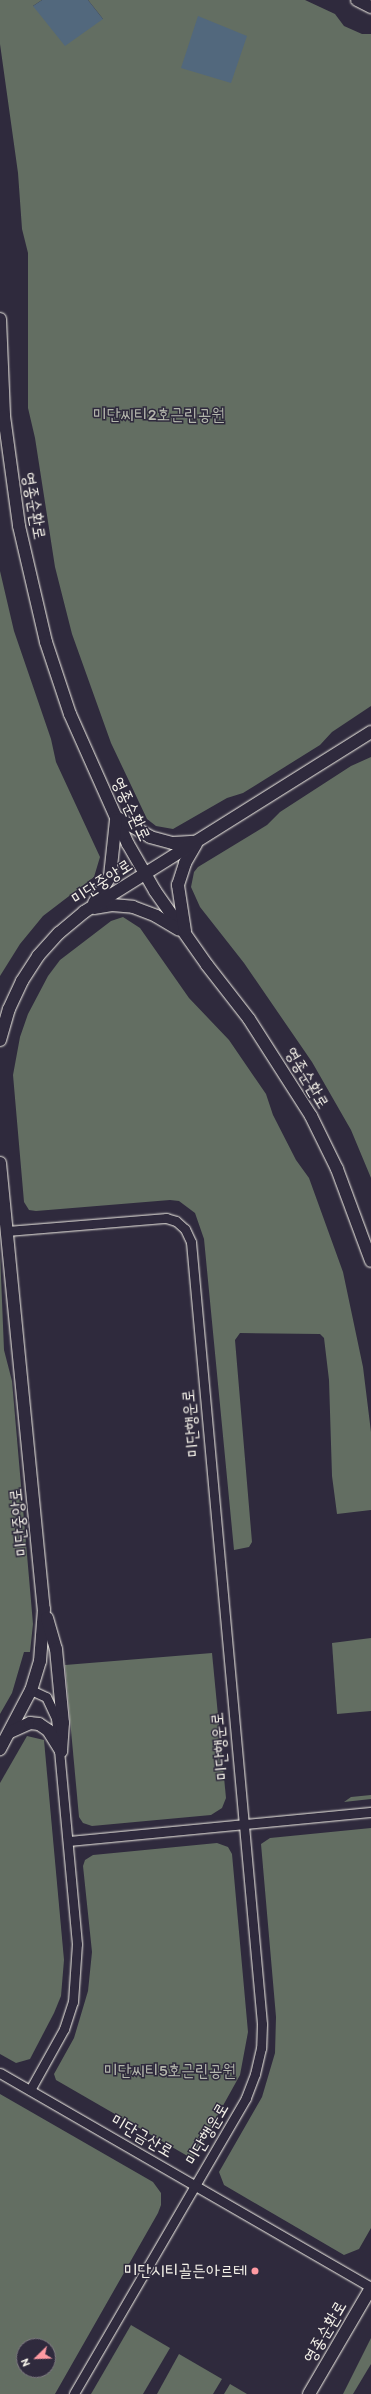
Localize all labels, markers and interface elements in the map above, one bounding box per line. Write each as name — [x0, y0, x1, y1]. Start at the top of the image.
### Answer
park label: 미단씨티2호근린공원 — [93, 405, 225, 425]
street label: 영종순환로 — [18, 471, 50, 541]
street label: 영종순환로 — [107, 774, 155, 844]
street label: 미단중앙로 — [68, 855, 136, 909]
street label: 영종순환로 — [281, 1043, 333, 1113]
street label: 미단행운로 — [178, 1388, 204, 1458]
street label: 미단중앙로 — [5, 1487, 33, 1557]
street label: 미단행운로 — [207, 1711, 233, 1781]
park label: 미단씨티5호근린공원 — [104, 2061, 236, 2081]
street label: 미단행운로 — [181, 2099, 233, 2169]
street label: 미단금산로 — [107, 2110, 177, 2162]
place label: 미단시티골든아르테 — [124, 2261, 247, 2281]
marker: 미단시티골든아르테 — [250, 2266, 260, 2276]
street label: 영종순환로 — [299, 2297, 351, 2367]
north arrow — [16, 2338, 56, 2378]
text: N — [18, 2357, 33, 2368]

